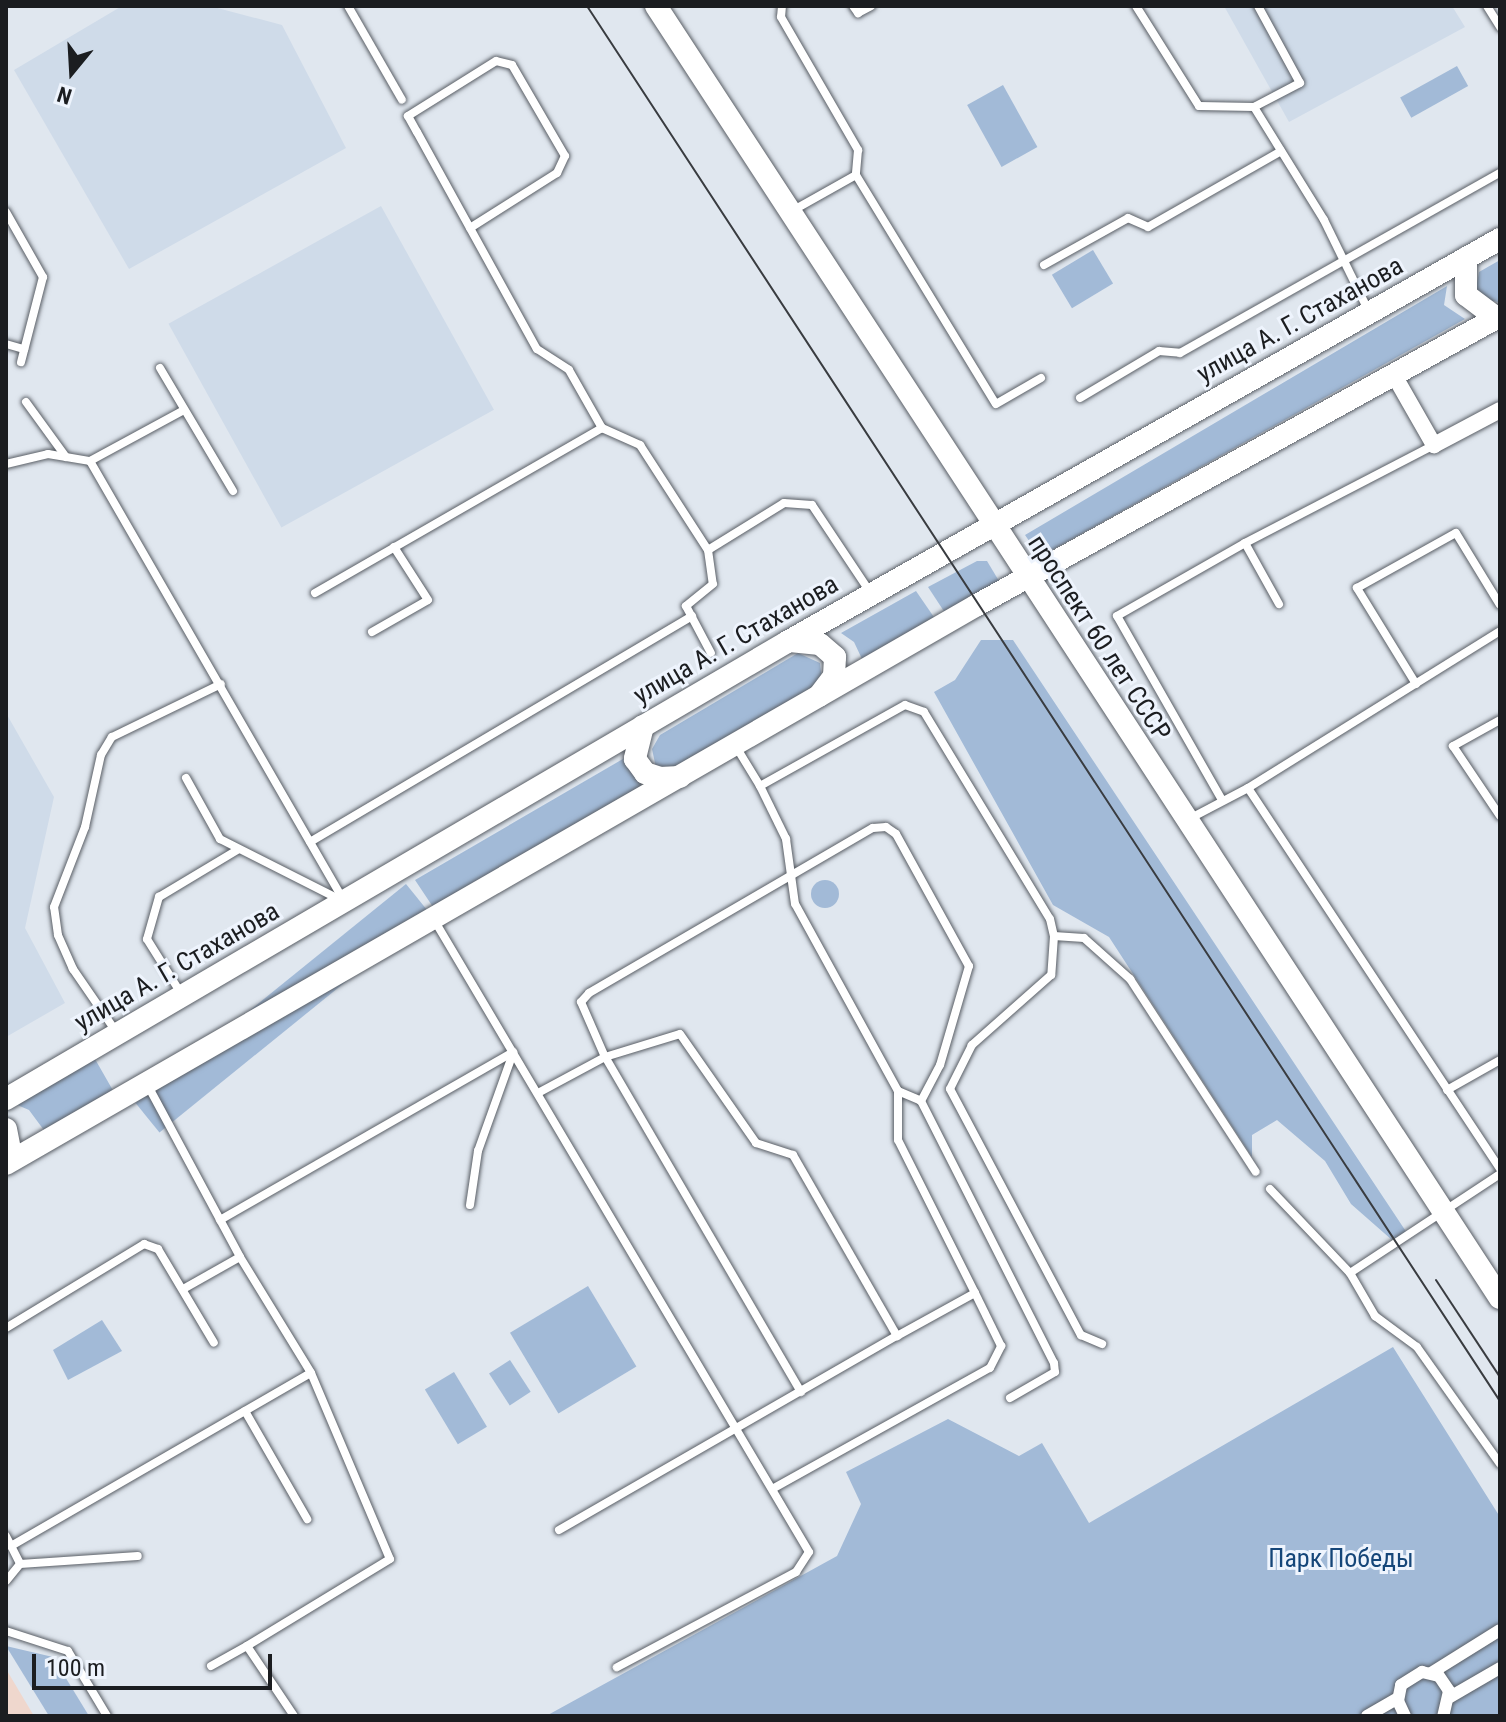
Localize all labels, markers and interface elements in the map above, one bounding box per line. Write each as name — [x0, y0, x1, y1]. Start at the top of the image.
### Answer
north arrow — [32, 32, 112, 112]
text: N — [54, 81, 75, 109]
street label: улица А. Г. Стаханова — [1191, 250, 1409, 390]
street label: проспект 60 лет СССР — [1021, 529, 1177, 747]
street label: улица А. Г. Стаханова — [628, 569, 844, 711]
street label: улица А. Г. Стаханова — [69, 896, 285, 1038]
park label: Парк Победы — [1268, 1543, 1414, 1575]
scale bar — [36, 1638, 276, 1688]
text: 100 m — [46, 1654, 105, 1682]

